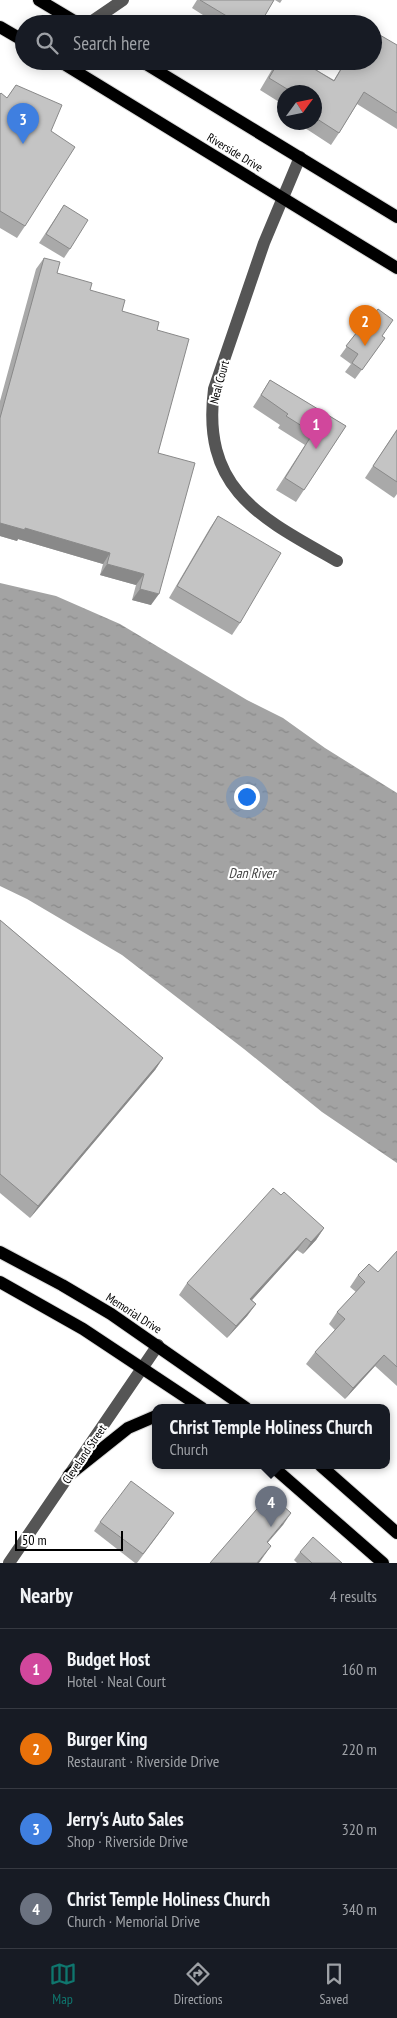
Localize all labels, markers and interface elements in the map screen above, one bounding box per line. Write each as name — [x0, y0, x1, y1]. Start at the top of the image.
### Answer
search box — [15, 15, 382, 70]
icon: search — [33, 29, 61, 57]
text: Search here — [73, 31, 150, 55]
north arrow — [277, 85, 322, 130]
pin: 3 — [7, 103, 39, 144]
street label: Riverside Drive — [204, 129, 266, 175]
pin: 2 — [349, 305, 381, 346]
street label: Neal Court — [206, 358, 232, 405]
pin: 1 — [300, 408, 332, 449]
your location — [234, 784, 260, 810]
water label: Dan River — [229, 864, 278, 882]
street label: Memorial Drive — [103, 1289, 165, 1337]
popup — [152, 1404, 390, 1469]
text: Christ Temple Holiness Church — [170, 1415, 372, 1439]
street label: Cleveland Street — [59, 1421, 110, 1486]
text: Church — [170, 1439, 208, 1459]
pin: 4 — [255, 1486, 287, 1527]
scale bar — [15, 1528, 122, 1551]
text: 50 m — [22, 1531, 47, 1549]
text: Nearby — [20, 1582, 73, 1609]
text: 4 results — [330, 1586, 377, 1606]
text: Budget Host — [67, 1647, 150, 1671]
text: 1 — [32, 1659, 40, 1679]
text: 160 m — [342, 1659, 377, 1679]
text: Hotel · Neal Court — [67, 1671, 166, 1691]
text: Burger King — [67, 1727, 147, 1751]
text: 2 — [32, 1739, 40, 1759]
text: 220 m — [342, 1739, 377, 1759]
text: Restaurant · Riverside Drive — [67, 1751, 219, 1771]
text: Jerry's Auto Sales — [67, 1807, 184, 1831]
text: 3 — [32, 1819, 40, 1839]
text: 320 m — [342, 1819, 377, 1839]
text: Shop · Riverside Drive — [67, 1831, 188, 1851]
text: Christ Temple Holiness Church — [67, 1887, 270, 1911]
text: 4 — [32, 1899, 40, 1919]
text: 340 m — [342, 1899, 377, 1919]
text: Church · Memorial Drive — [67, 1911, 200, 1931]
tab: Map — [49, 1960, 77, 2008]
tab: Directions — [174, 1960, 222, 2008]
tab: Saved — [320, 1960, 348, 2008]

